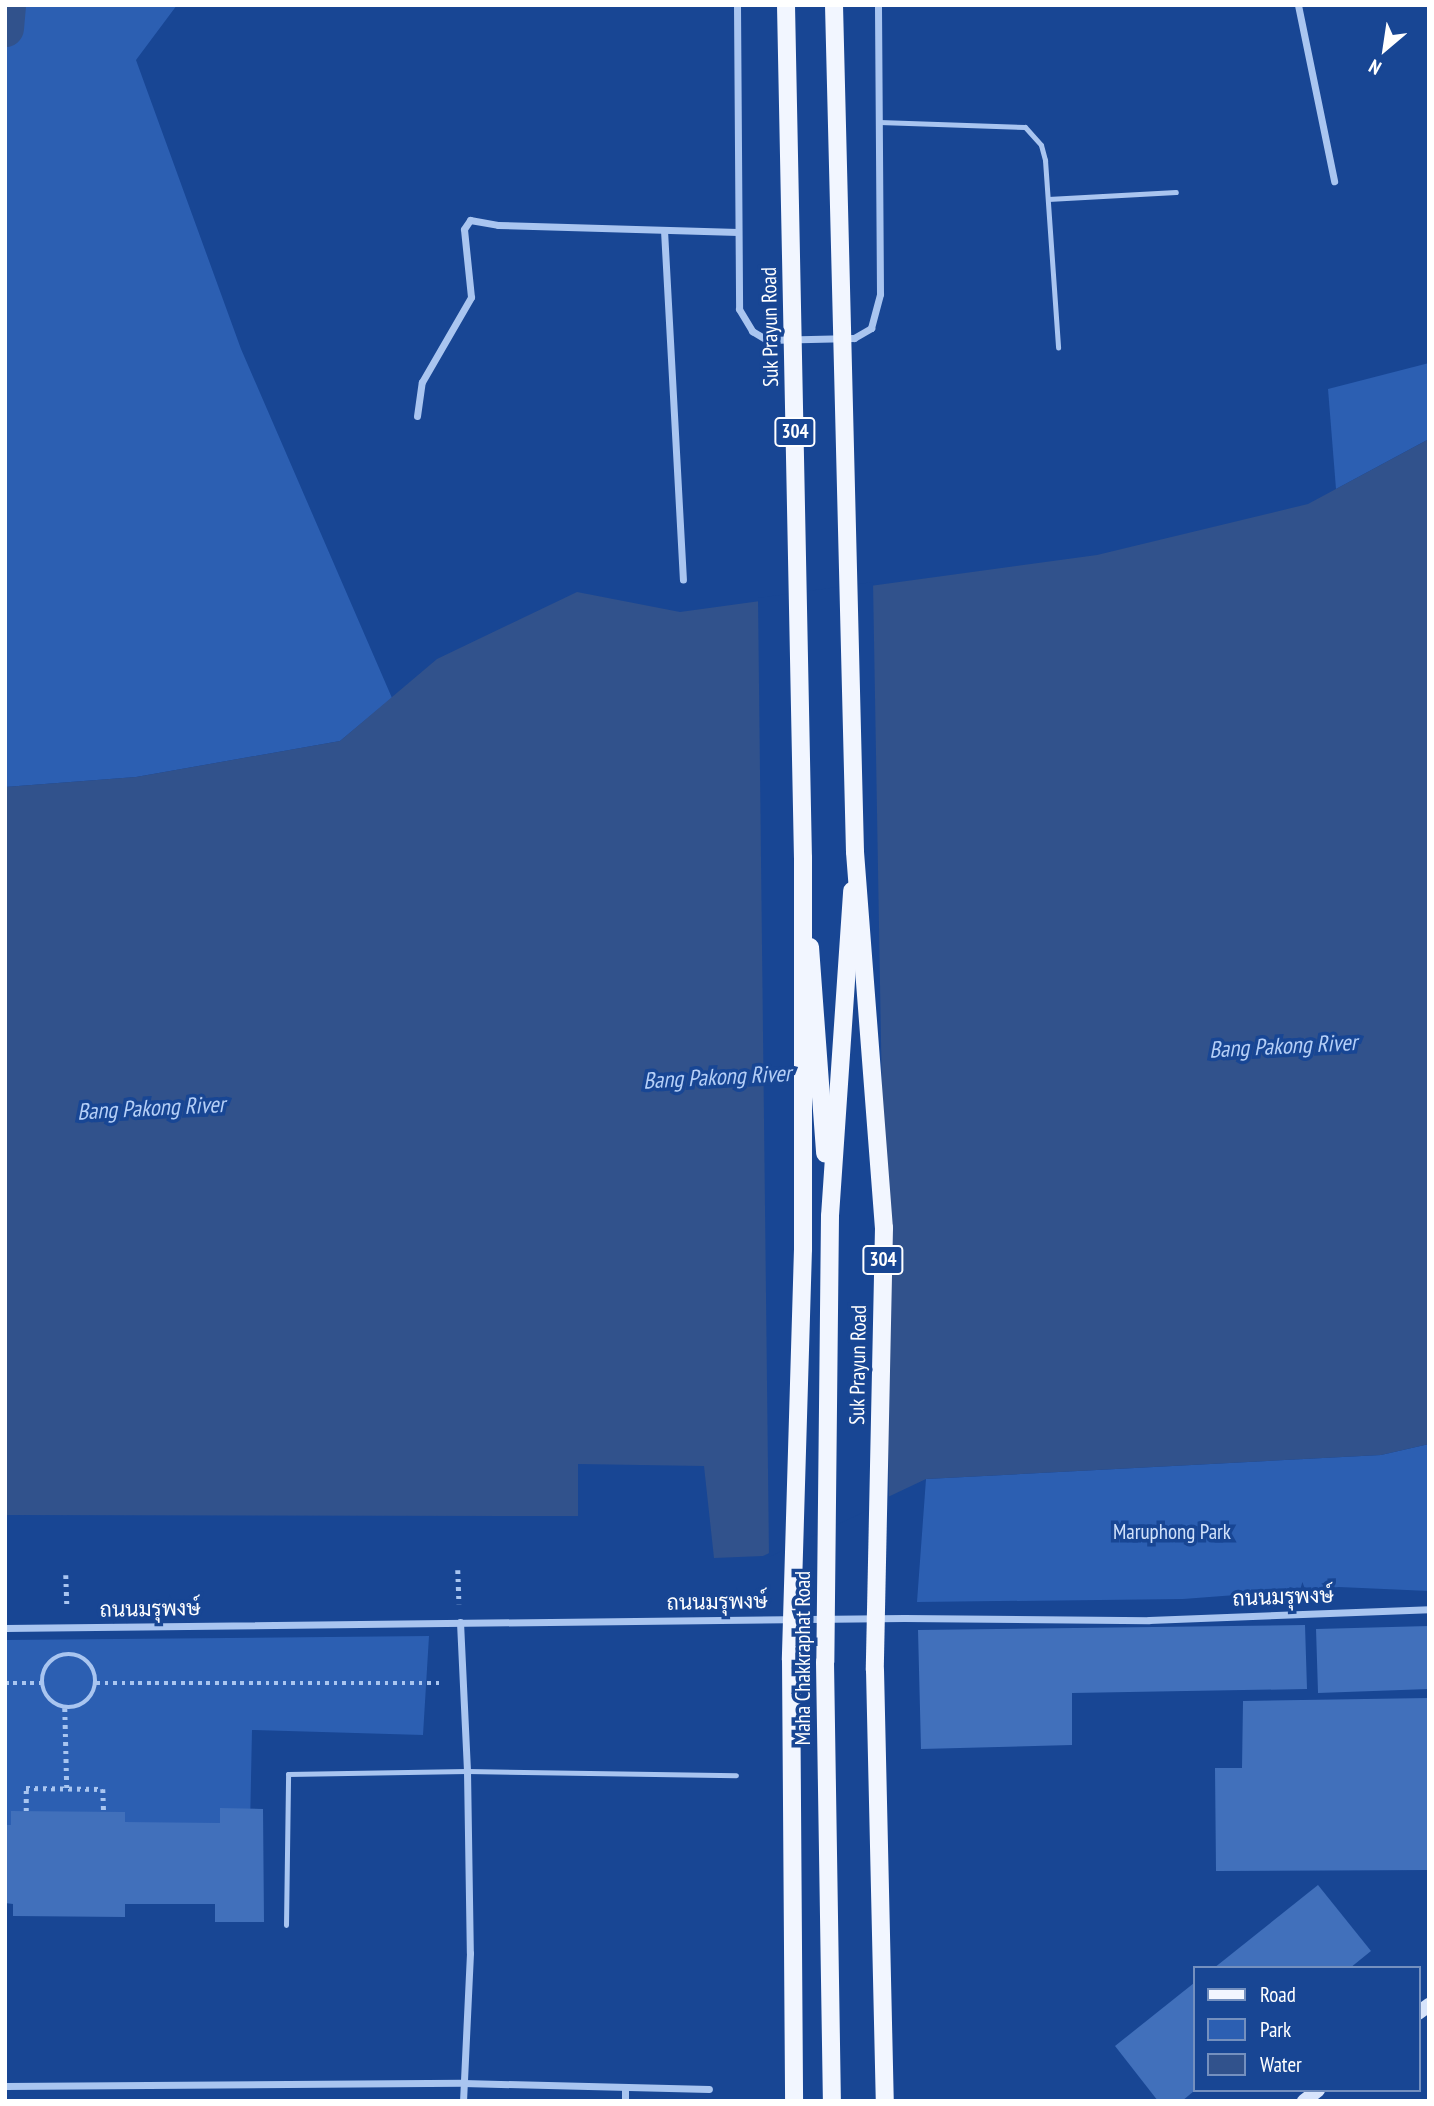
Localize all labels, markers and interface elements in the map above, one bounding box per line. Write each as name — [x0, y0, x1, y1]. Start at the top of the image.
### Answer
north arrow — [1350, 14, 1420, 84]
text: N — [1365, 54, 1385, 80]
street label: Suk Prayun Road — [756, 267, 784, 387]
road number: 304 — [774, 416, 816, 448]
water label: Bang Pakong River — [1208, 1028, 1358, 1064]
water label: Bang Pakong River — [642, 1059, 792, 1095]
water label: Bang Pakong River — [76, 1090, 226, 1126]
road number: 304 — [862, 1244, 904, 1276]
street label: Suk Prayun Road — [844, 1305, 872, 1425]
park label: Maruphong Park — [1113, 1519, 1231, 1545]
street label: Maha Chakkraphat Road — [790, 1571, 816, 1745]
street label: ถนนมรุพงษ์ — [1232, 1583, 1334, 1611]
street label: ถนนมรุพงษ์ — [666, 1589, 768, 1615]
street label: ถนนมรุพงษ์ — [99, 1596, 201, 1622]
legend — [1192, 1966, 1420, 2092]
text: Road — [1260, 1981, 1296, 2008]
text: Park — [1260, 2016, 1291, 2043]
text: Water — [1260, 2051, 1302, 2078]

